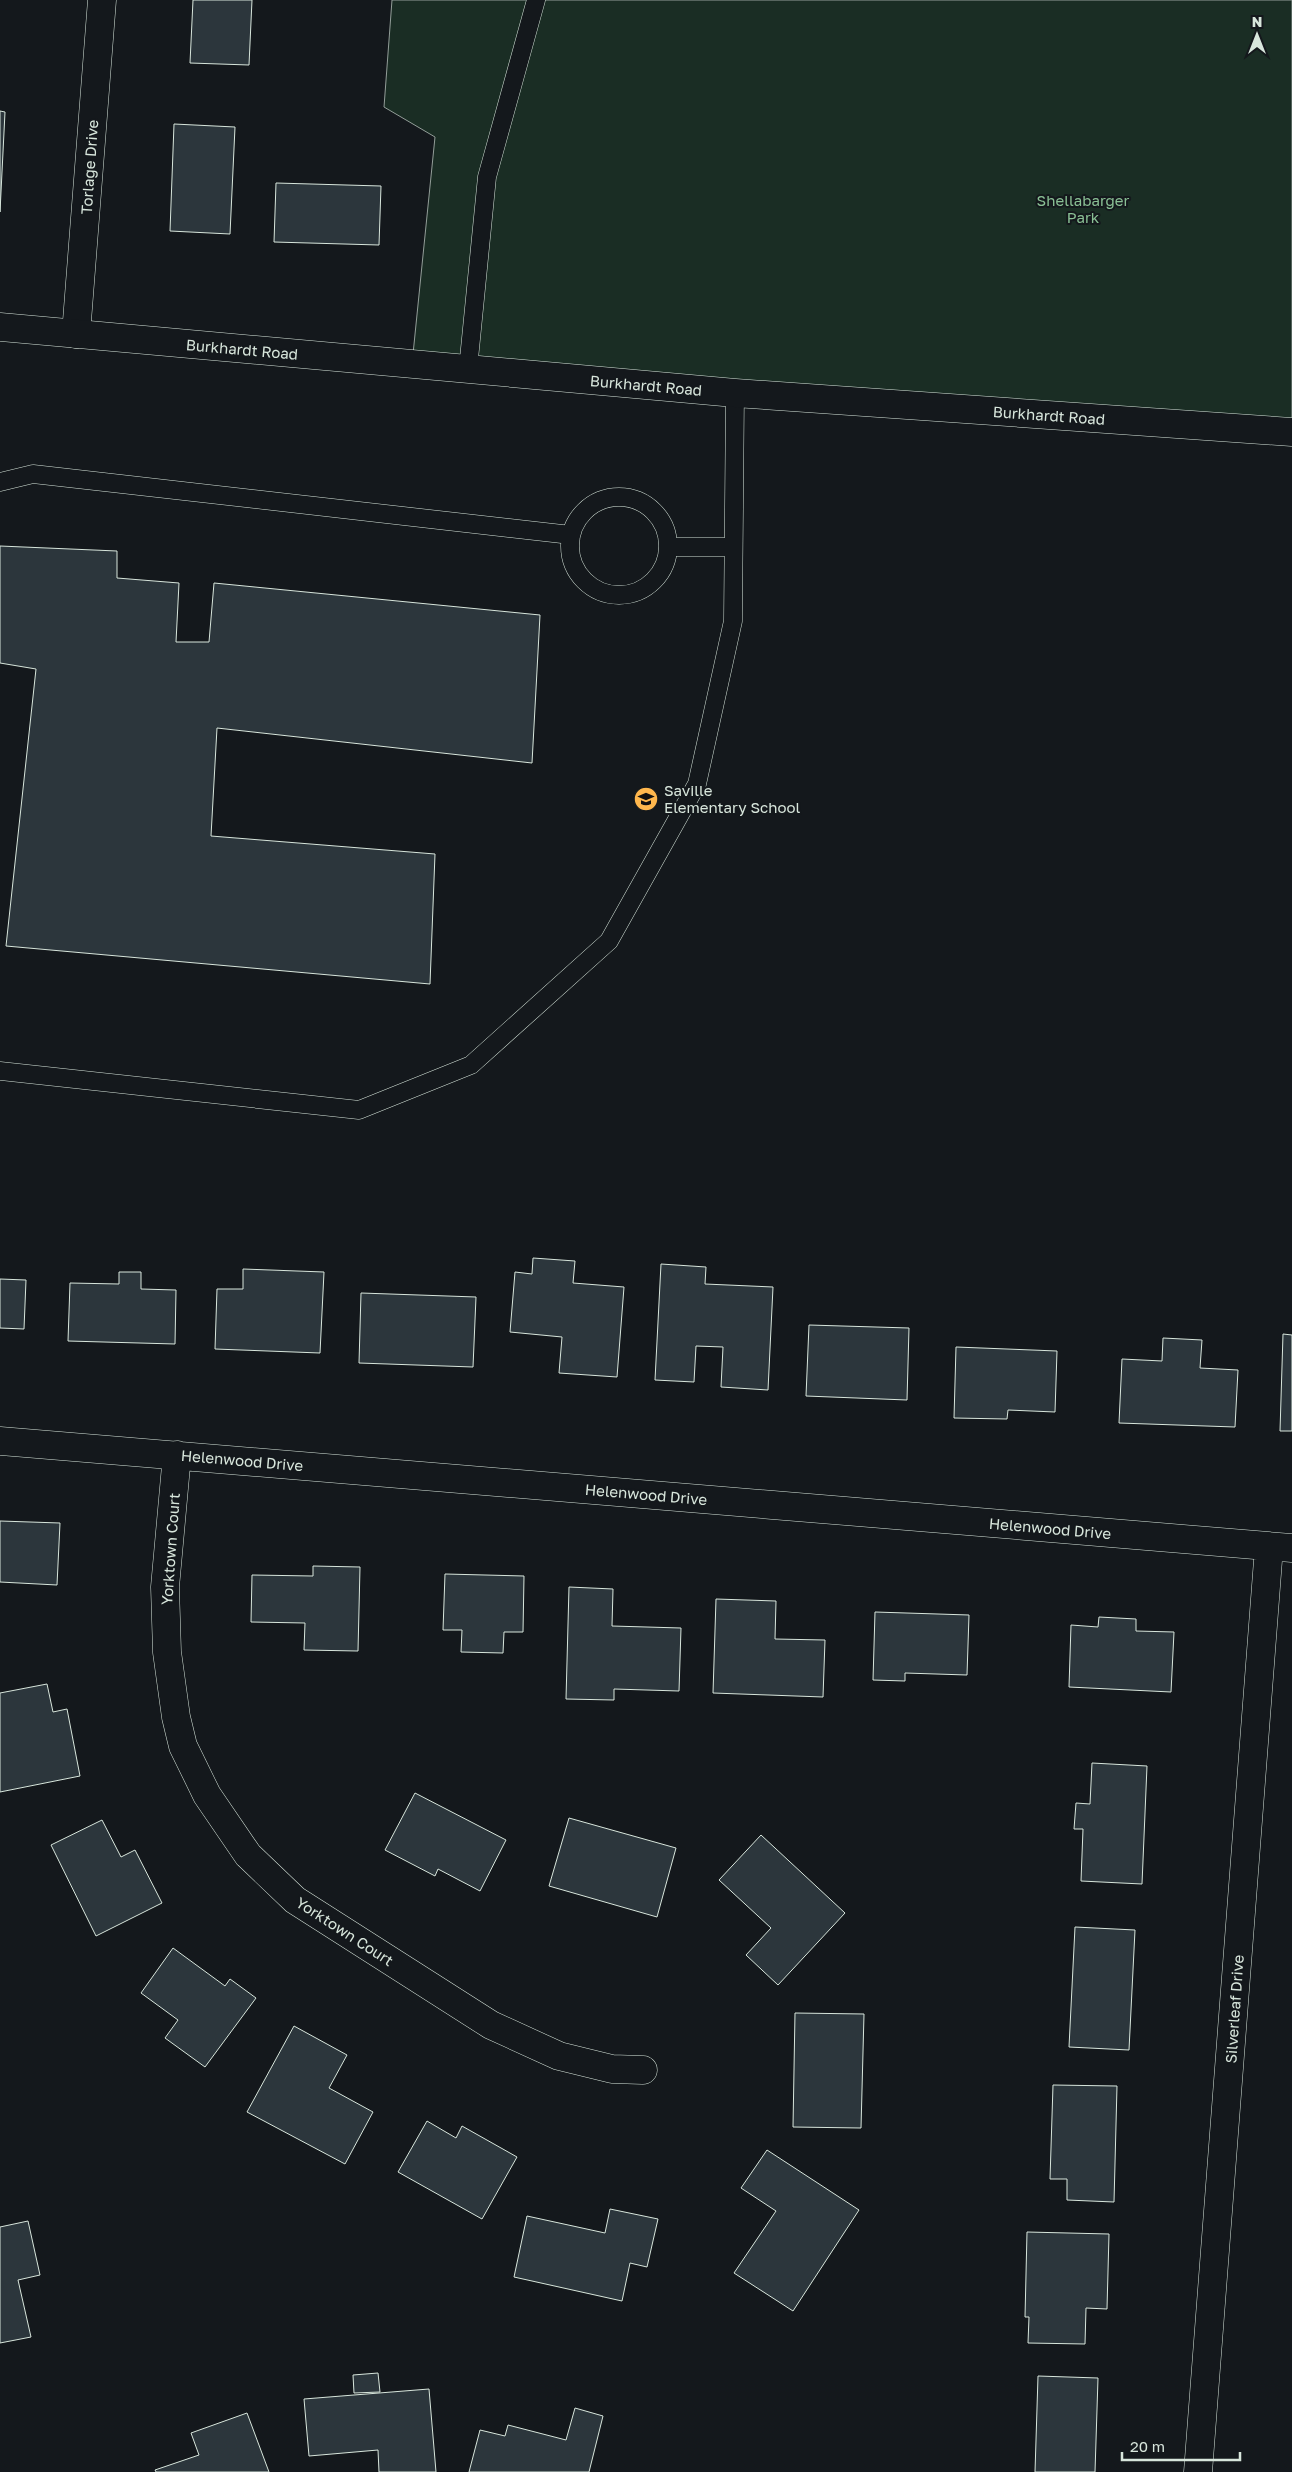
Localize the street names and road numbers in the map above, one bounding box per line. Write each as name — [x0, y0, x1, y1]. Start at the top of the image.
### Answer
street label: Torlage Drive — [77, 119, 101, 215]
street label: Burkhardt Road — [185, 335, 299, 363]
street label: Burkhardt Road — [589, 371, 703, 399]
street label: Burkhardt Road — [992, 402, 1106, 428]
street label: Helenwood Drive — [180, 1446, 304, 1474]
street label: Helenwood Drive — [584, 1480, 708, 1508]
street label: Yorktown Court — [157, 1492, 183, 1606]
street label: Helenwood Drive — [988, 1514, 1112, 1542]
street label: Yorktown Court — [293, 1893, 397, 1969]
street label: Silverleaf Drive — [1221, 1954, 1247, 2064]

